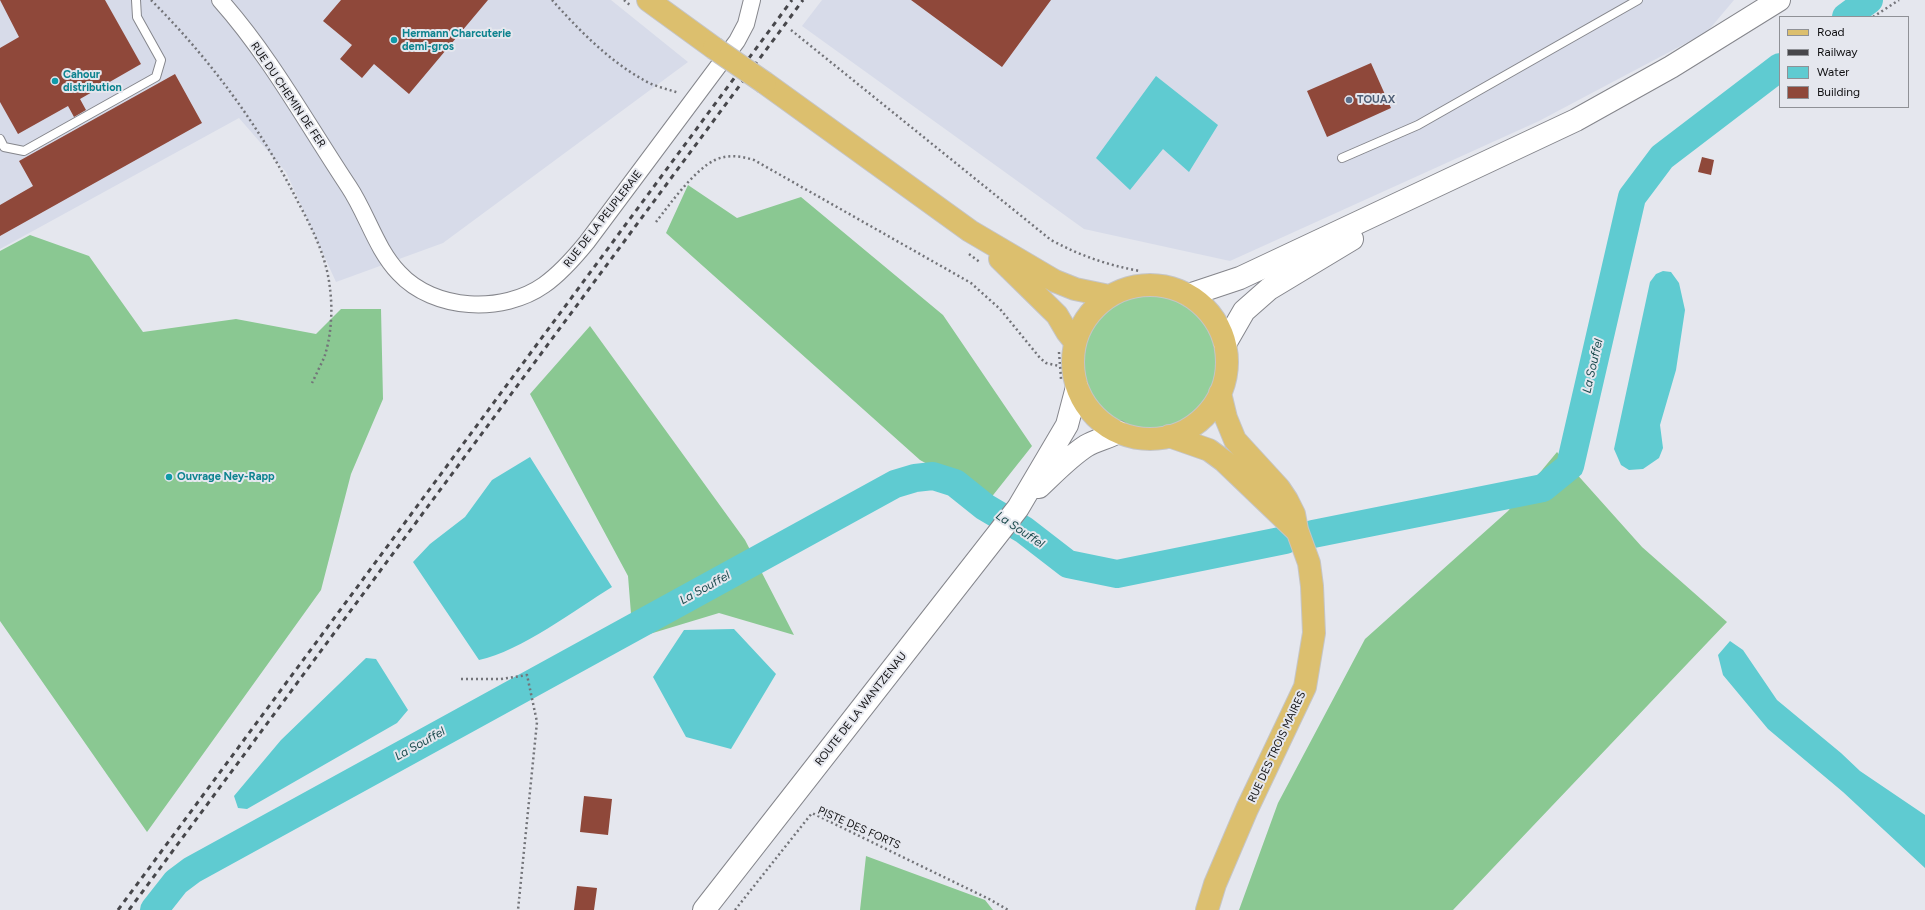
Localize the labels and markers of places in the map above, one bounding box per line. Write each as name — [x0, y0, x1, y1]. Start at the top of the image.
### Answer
place label: Hermann Charcuterie demi-gros — [402, 27, 511, 53]
marker: Hermann Charcuterie demi-gros — [389, 35, 399, 45]
place label: Cahour distribution — [63, 68, 122, 94]
marker: Cahour distribution — [50, 76, 60, 86]
place label: TOUAX — [1357, 93, 1395, 107]
marker: TOUAX — [1344, 95, 1354, 105]
place label: Ouvrage Ney-Rapp — [177, 470, 275, 484]
marker: Ouvrage Ney-Rapp — [164, 472, 174, 482]

